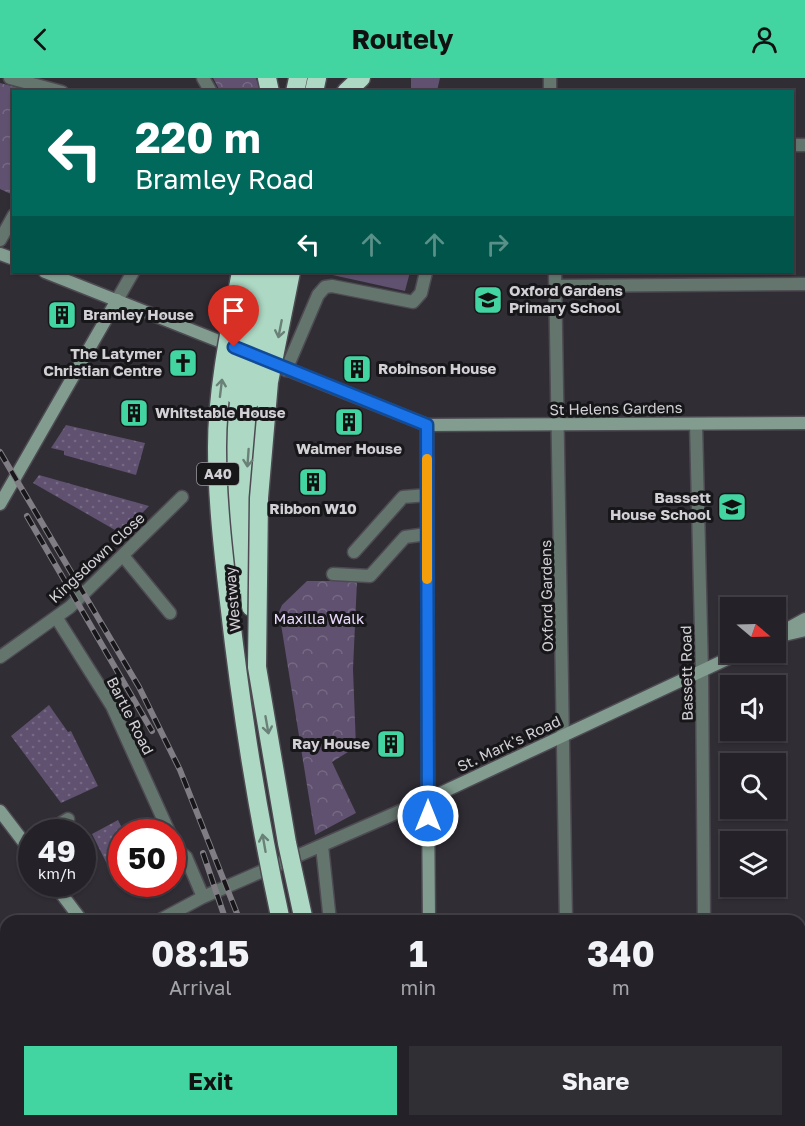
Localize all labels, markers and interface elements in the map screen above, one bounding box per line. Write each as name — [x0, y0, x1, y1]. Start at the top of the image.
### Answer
icon: back — [24, 23, 57, 56]
text: Routely — [351, 23, 454, 55]
icon: person — [748, 23, 781, 56]
text: 220 m — [135, 112, 261, 162]
icon: left — [36, 114, 114, 192]
text: Bramley Road — [135, 163, 314, 195]
icon: left — [292, 228, 325, 261]
icon: ahead — [355, 228, 388, 261]
icon: ahead — [418, 228, 451, 261]
icon: right — [481, 228, 514, 261]
place label: Oxford Gardens Primary School — [509, 281, 623, 316]
school or university icon: Oxford Gardens Primary School — [472, 284, 504, 316]
pin — [208, 285, 259, 347]
icon: arrive — [217, 294, 250, 327]
building icon: Bramley House — [46, 299, 78, 331]
place label: Bramley House — [83, 305, 194, 323]
one-way arrow — [274, 319, 285, 338]
place label: The Latymer Christian Centre — [43, 344, 162, 379]
church icon: The Latymer Christian Centre — [167, 347, 199, 379]
building icon: Robinson House — [341, 353, 373, 385]
place label: Robinson House — [378, 359, 497, 377]
one-way arrow — [216, 379, 227, 399]
building icon: Whitstable House — [118, 397, 150, 429]
street label: St Helens Gardens — [549, 398, 683, 418]
place label: Whitstable House — [155, 403, 286, 421]
building icon: Walmer House — [333, 406, 365, 438]
place label: Walmer House — [296, 439, 402, 457]
one-way arrow — [242, 447, 253, 467]
road number: A40 — [197, 463, 239, 485]
building icon: Ribbon W10 — [297, 466, 329, 498]
place label: Bassett House School — [610, 488, 711, 523]
school or university icon: Bassett House School — [716, 491, 748, 523]
place label: Ribbon W10 — [269, 499, 357, 517]
street label: Kingsdown Close — [45, 508, 148, 606]
street label: Oxford Gardens — [536, 540, 556, 652]
street label: Westway — [220, 565, 244, 632]
north arrow — [720, 597, 786, 663]
map controls — [720, 597, 786, 897]
park label: Maxilla Walk — [273, 609, 365, 627]
street label: Bassett Road — [676, 625, 696, 721]
street label: Bartle Road — [104, 674, 158, 757]
button: sound — [720, 675, 786, 741]
street label: St. Mark's Road — [454, 711, 563, 775]
one-way arrow — [261, 715, 272, 734]
building icon: Ray House — [375, 728, 407, 760]
place label: Ray House — [292, 734, 370, 752]
button: search — [720, 753, 786, 819]
position arrow — [396, 784, 460, 848]
speed limit sign: 50 — [108, 819, 186, 897]
button: layers — [720, 831, 786, 897]
text: 49 — [38, 833, 76, 869]
one-way arrow — [258, 834, 269, 854]
text: km/h — [38, 864, 76, 882]
text: 08:15 — [151, 932, 250, 975]
text: 1 — [409, 932, 428, 975]
text: 340 — [587, 932, 655, 975]
text: Arrival — [169, 975, 232, 999]
text: min — [401, 975, 436, 999]
text: m — [612, 975, 630, 999]
button: Exit — [24, 1046, 397, 1115]
button: Share — [409, 1046, 782, 1115]

